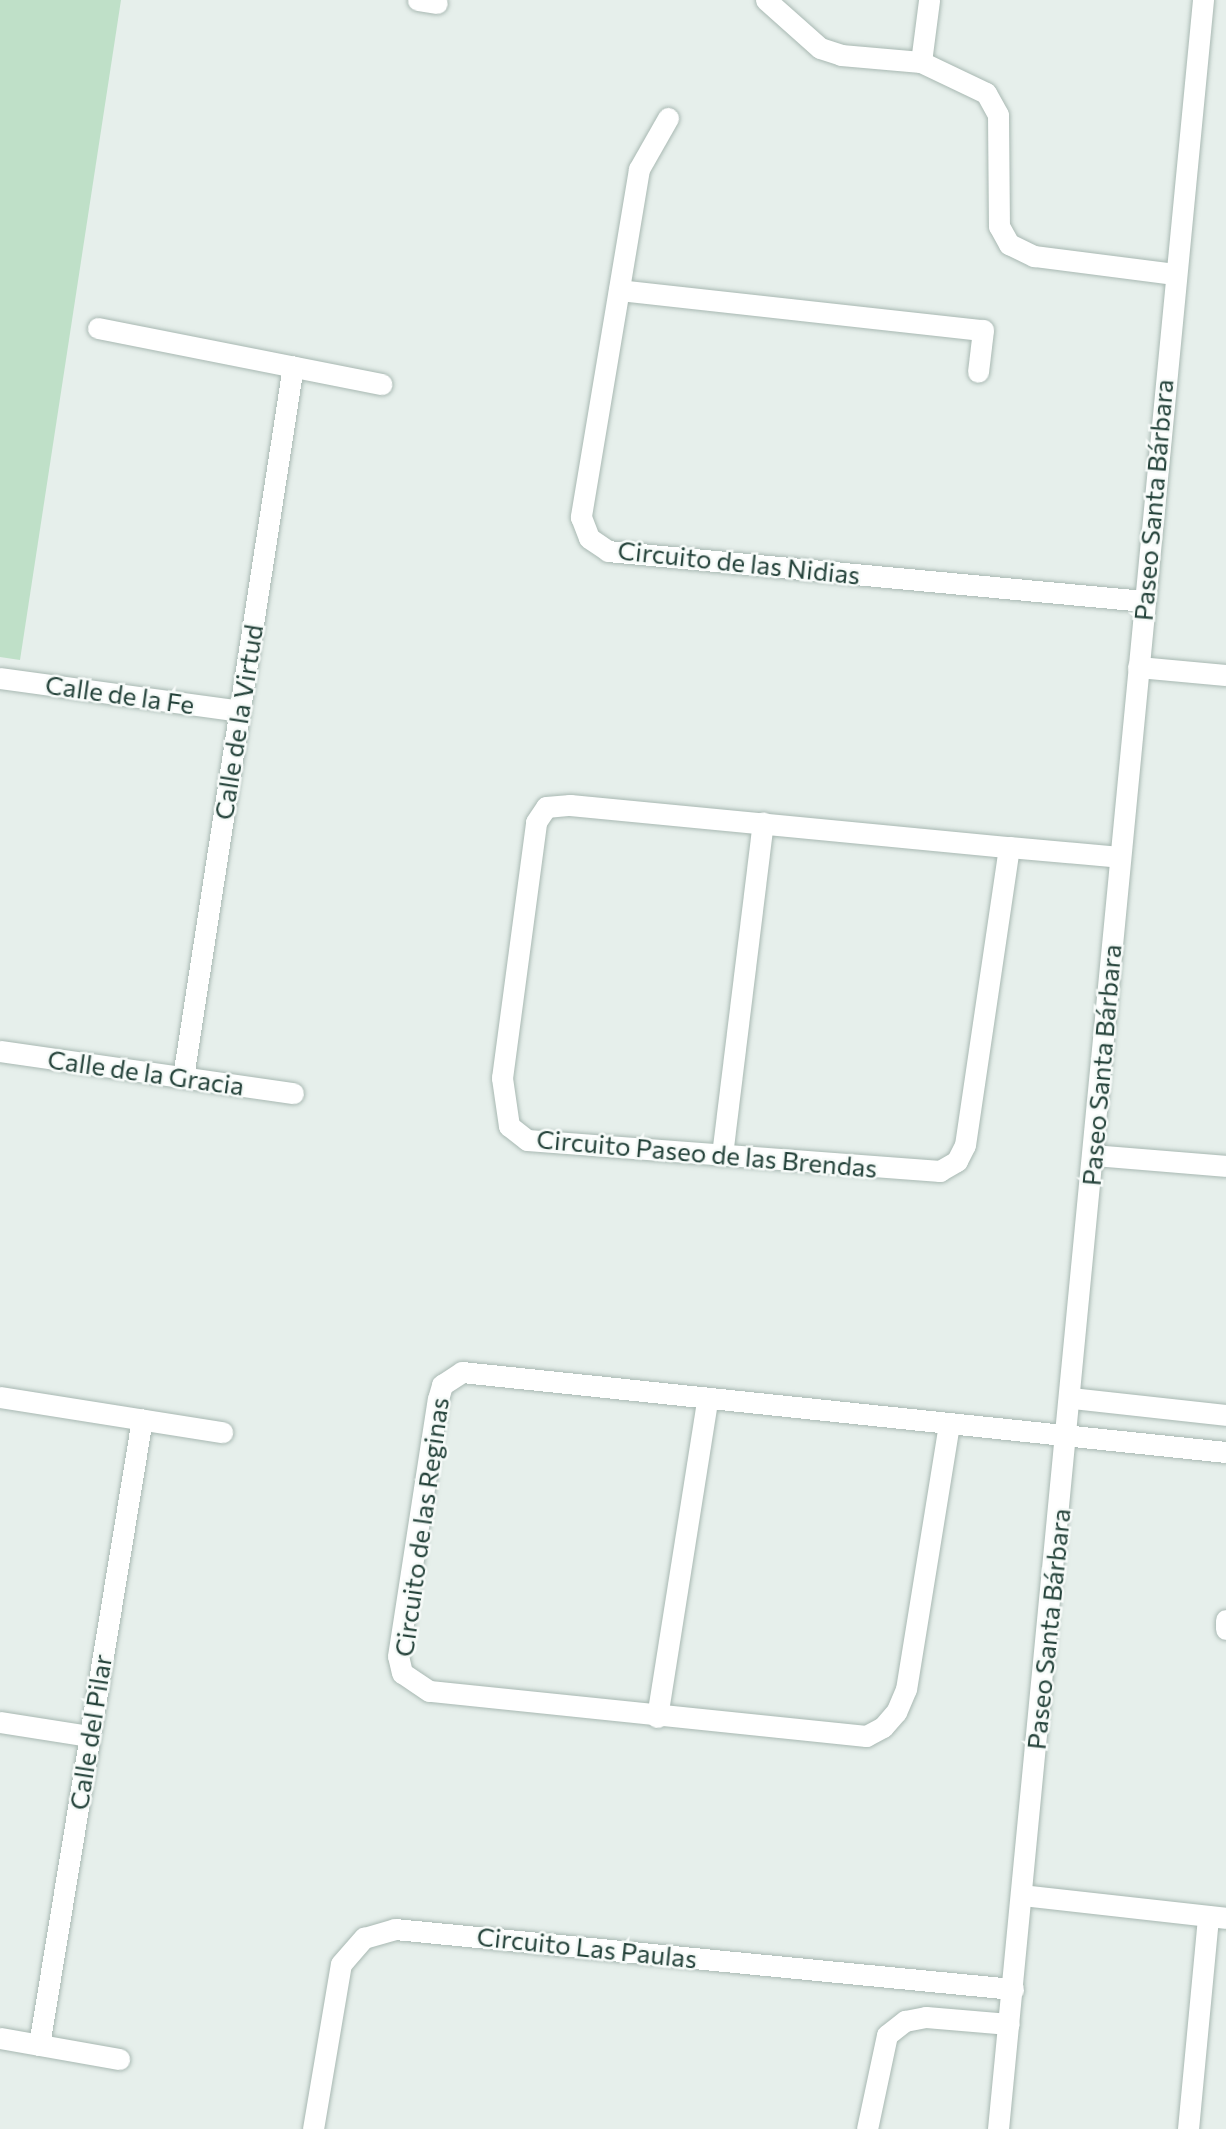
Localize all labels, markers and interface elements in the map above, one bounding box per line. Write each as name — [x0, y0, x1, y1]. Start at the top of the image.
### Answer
street label: Paseo Santa Bárbara — [1127, 378, 1179, 622]
street label: Circuito de las Nidias — [616, 534, 862, 590]
street label: Calle de la Virtud — [207, 622, 269, 822]
street label: Calle de la Fe — [43, 668, 197, 720]
street label: Paseo Santa Bárbara — [1075, 943, 1127, 1187]
street label: Calle de la Gracia — [46, 1043, 246, 1101]
street label: Circuito Paseo de las Brendas — [535, 1123, 879, 1183]
street label: Circuito de las Reginas — [387, 1395, 455, 1659]
street label: Paseo Santa Bárbara — [1020, 1507, 1076, 1751]
street label: Calle del Pilar — [62, 1652, 118, 1812]
street label: Circuito Las Paulas — [475, 1920, 699, 1974]

